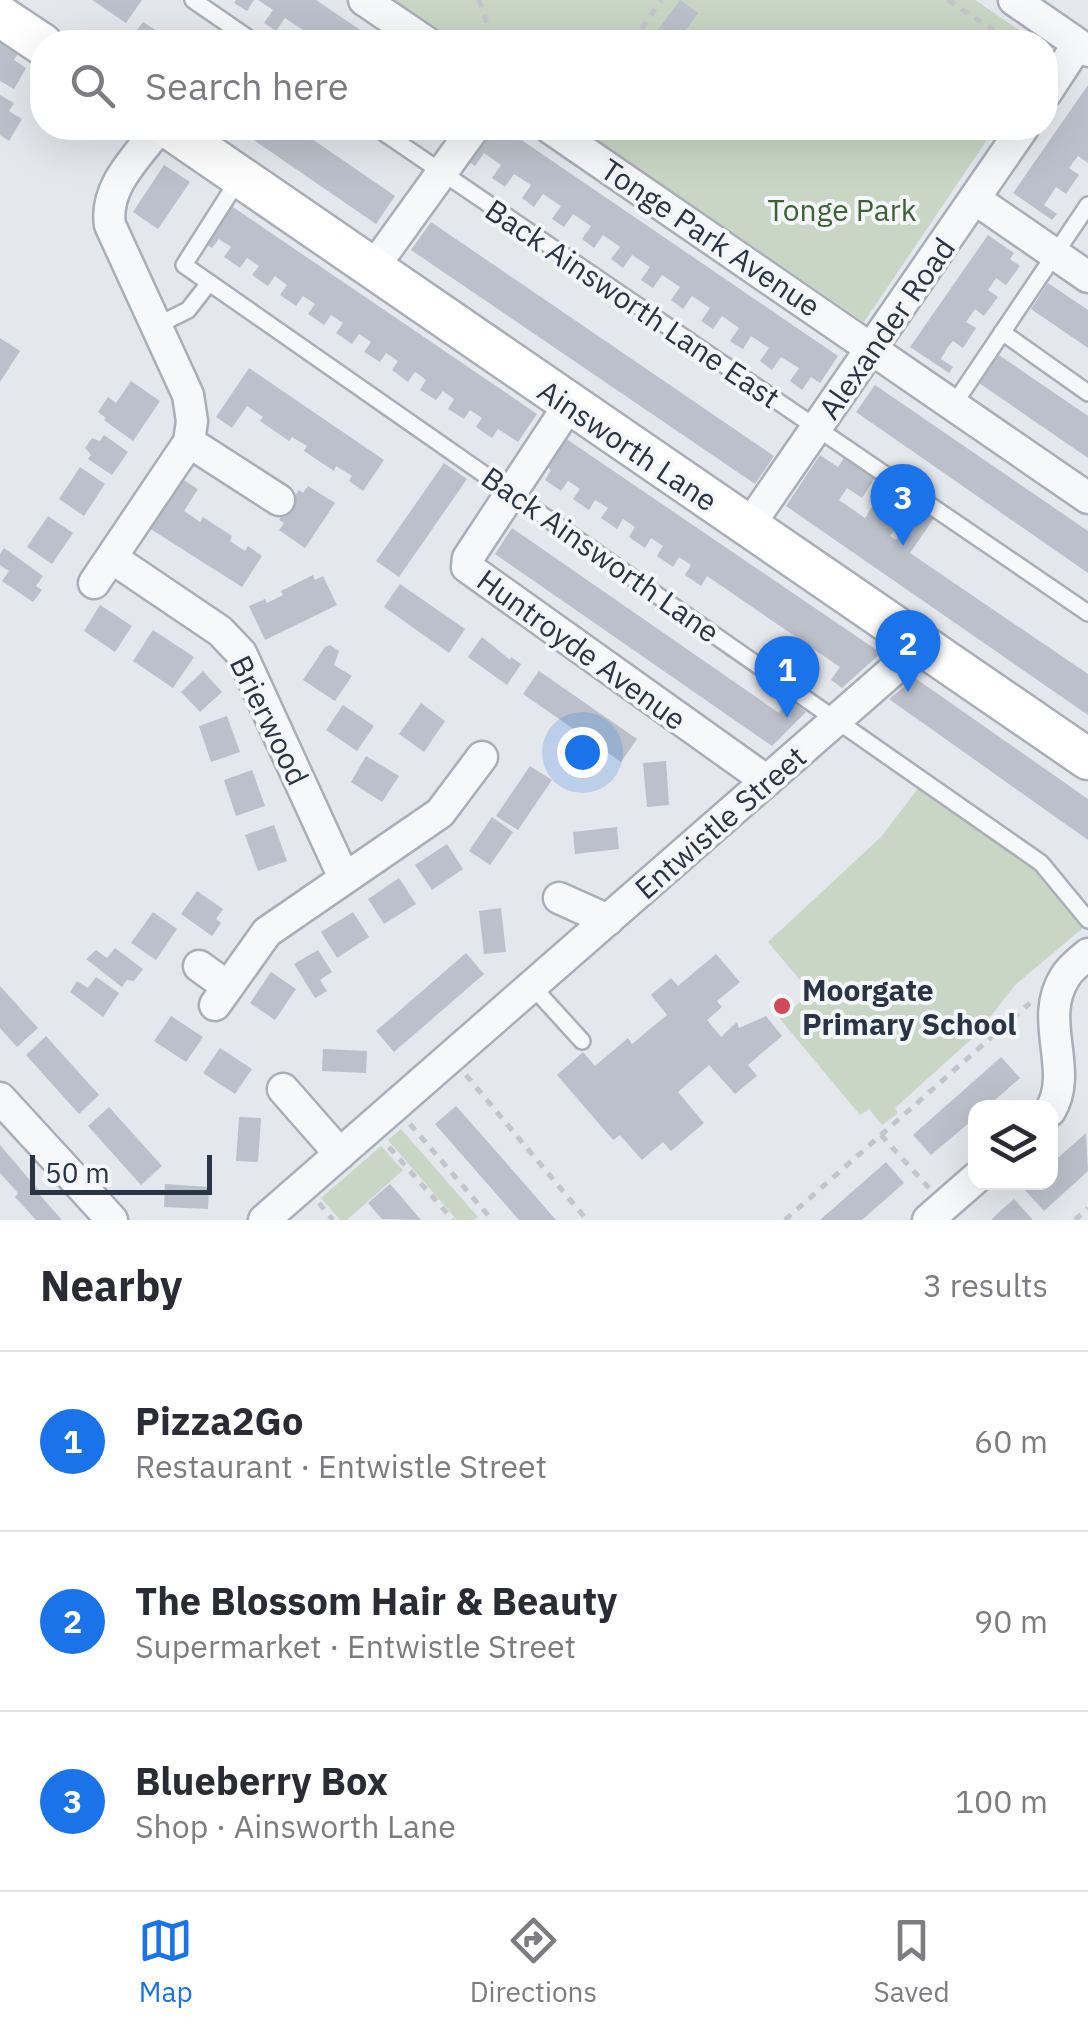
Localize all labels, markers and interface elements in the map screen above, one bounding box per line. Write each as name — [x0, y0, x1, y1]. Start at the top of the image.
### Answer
search box — [30, 30, 1058, 140]
icon: search — [65, 58, 120, 113]
text: Search here — [145, 61, 349, 110]
street label: Tonge Park Avenue — [594, 149, 828, 325]
street label: Back Ainsworth Lane East — [478, 190, 788, 416]
park label: Tonge Park — [768, 190, 917, 229]
street label: Alexander Road — [809, 230, 963, 426]
street label: Ainsworth Lane — [531, 371, 725, 519]
street label: Back Ainsworth Lane — [474, 457, 728, 651]
pin: 3 — [870, 464, 936, 546]
street label: Huntroyde Avenue — [470, 560, 694, 738]
pin: 2 — [876, 610, 940, 692]
pin: 1 — [754, 636, 820, 718]
street label: Brierwood — [222, 649, 318, 791]
your location — [557, 727, 608, 778]
street label: Entwistle Street — [626, 737, 814, 907]
place label: Moorgate Primary School — [802, 970, 1016, 1043]
marker: Moorgate Primary School — [771, 995, 793, 1017]
map controls — [968, 1100, 1058, 1190]
button: layers — [968, 1100, 1058, 1190]
scale bar — [30, 1150, 212, 1194]
text: 50 m — [45, 1154, 110, 1191]
text: Nearby — [40, 1258, 182, 1313]
text: 3 results — [923, 1264, 1048, 1306]
text: Pizza2Go — [135, 1396, 303, 1445]
text: 1 — [63, 1420, 82, 1462]
text: 60 m — [974, 1420, 1048, 1462]
text: Restaurant · Entwistle Street — [135, 1445, 547, 1487]
text: The Blossom Hair & Beauty — [135, 1576, 617, 1625]
text: 2 — [63, 1600, 82, 1642]
text: 90 m — [974, 1600, 1048, 1642]
text: Supermarket · Entwistle Street — [135, 1625, 576, 1667]
text: Blueberry Box — [135, 1756, 388, 1805]
text: 3 — [63, 1780, 82, 1822]
text: 100 m — [955, 1780, 1048, 1822]
text: Shop · Ainsworth Lane — [135, 1805, 456, 1847]
tab: Map — [138, 1913, 193, 2010]
tab: Directions — [470, 1913, 597, 2010]
tab: Saved — [874, 1913, 950, 2010]

